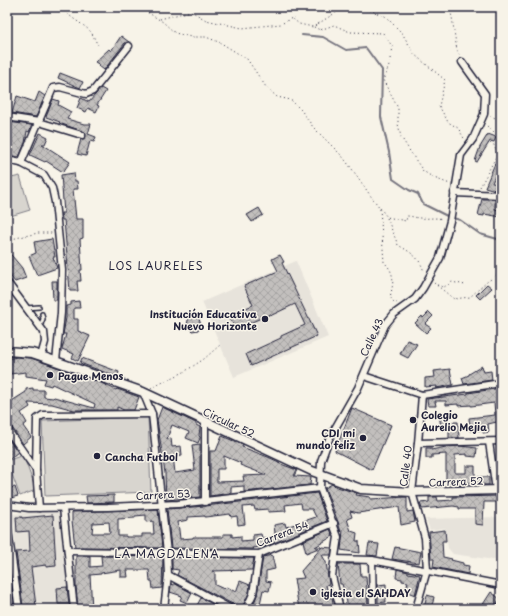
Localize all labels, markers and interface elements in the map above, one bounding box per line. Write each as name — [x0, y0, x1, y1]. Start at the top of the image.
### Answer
district label: LOS LAURELES — [108, 257, 204, 274]
place label: Institución Educativa Nuevo Horizonte — [150, 306, 258, 333]
marker: Institución Educativa Nuevo Horizonte — [260, 314, 270, 324]
street label: Calle 43 — [356, 315, 387, 359]
place label: Pague Menos — [58, 368, 123, 383]
marker: Pague Menos — [45, 370, 55, 380]
street label: Circular 52 — [201, 403, 257, 441]
place label: Colegio Aurelio Mejia — [420, 407, 487, 434]
marker: Colegio Aurelio Mejia — [408, 415, 418, 425]
place label: CDI mi mundo feliz — [296, 425, 355, 452]
marker: CDI mi mundo feliz — [358, 433, 368, 443]
street label: Calle 40 — [395, 445, 415, 487]
place label: Cancha Futbol — [105, 449, 178, 464]
marker: Cancha Futbol — [92, 451, 102, 461]
street label: Carrera 52 — [428, 473, 484, 489]
street label: Carrera 53 — [135, 485, 191, 503]
street label: Carrera 54 — [254, 516, 311, 550]
district label: LA MAGDALENA — [114, 545, 220, 562]
place label: iglesia el SAHDAY — [321, 585, 411, 600]
marker: iglesia el SAHDAY — [308, 587, 318, 597]

